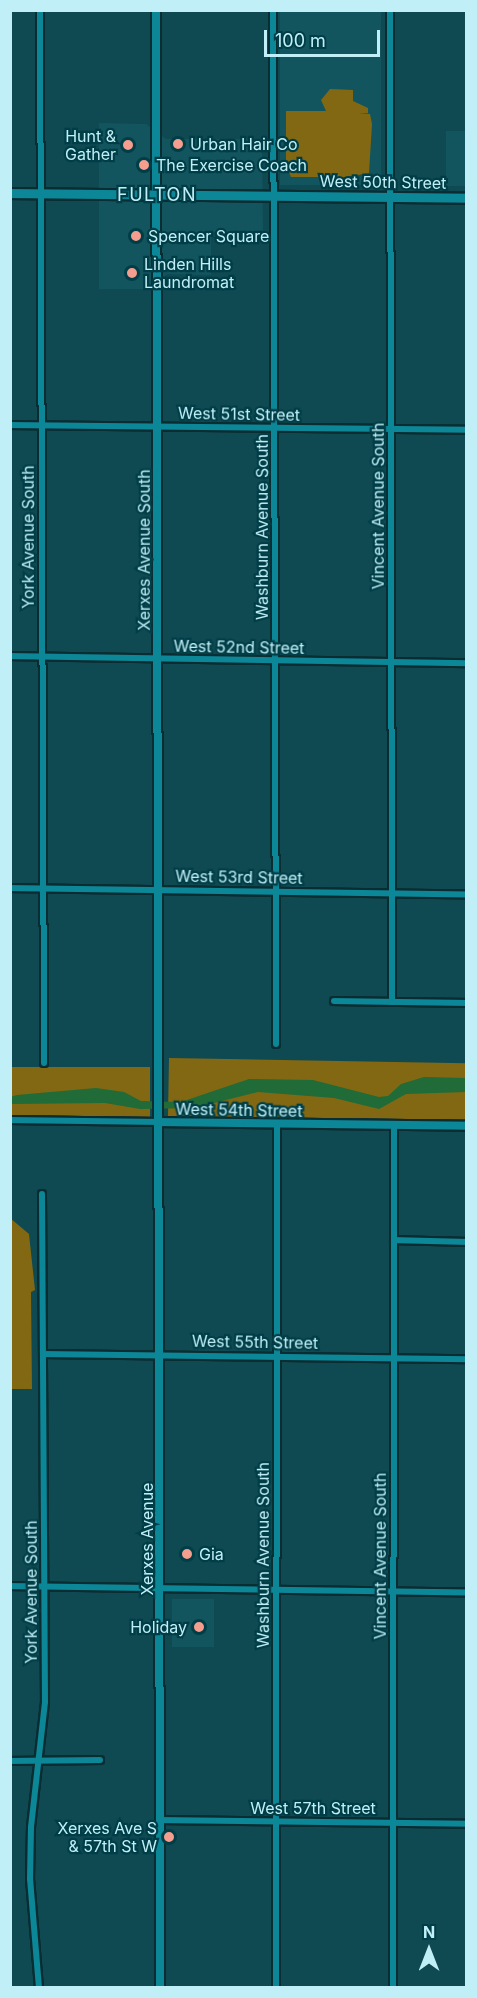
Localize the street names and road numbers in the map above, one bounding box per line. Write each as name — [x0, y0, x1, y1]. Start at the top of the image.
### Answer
street label: West 50th Street — [319, 171, 447, 193]
street label: West 51st Street — [178, 403, 300, 425]
street label: Vincent Avenue South — [368, 423, 388, 589]
street label: Washburn Avenue South — [252, 434, 272, 620]
street label: York Avenue South — [18, 465, 38, 609]
street label: Xerxes Avenue South — [134, 469, 154, 631]
street label: West 52nd Street — [173, 636, 305, 658]
street label: West 53rd Street — [175, 866, 303, 888]
street label: West 54th Street — [175, 1099, 303, 1121]
street label: West 55th Street — [192, 1331, 318, 1353]
street label: Washburn Avenue South — [253, 1462, 273, 1648]
street label: Vincent Avenue South — [370, 1473, 390, 1639]
street label: Xerxes Avenue — [137, 1483, 157, 1595]
street label: York Avenue South — [21, 1520, 41, 1664]
street label: West 57th Street — [250, 1798, 376, 1818]

